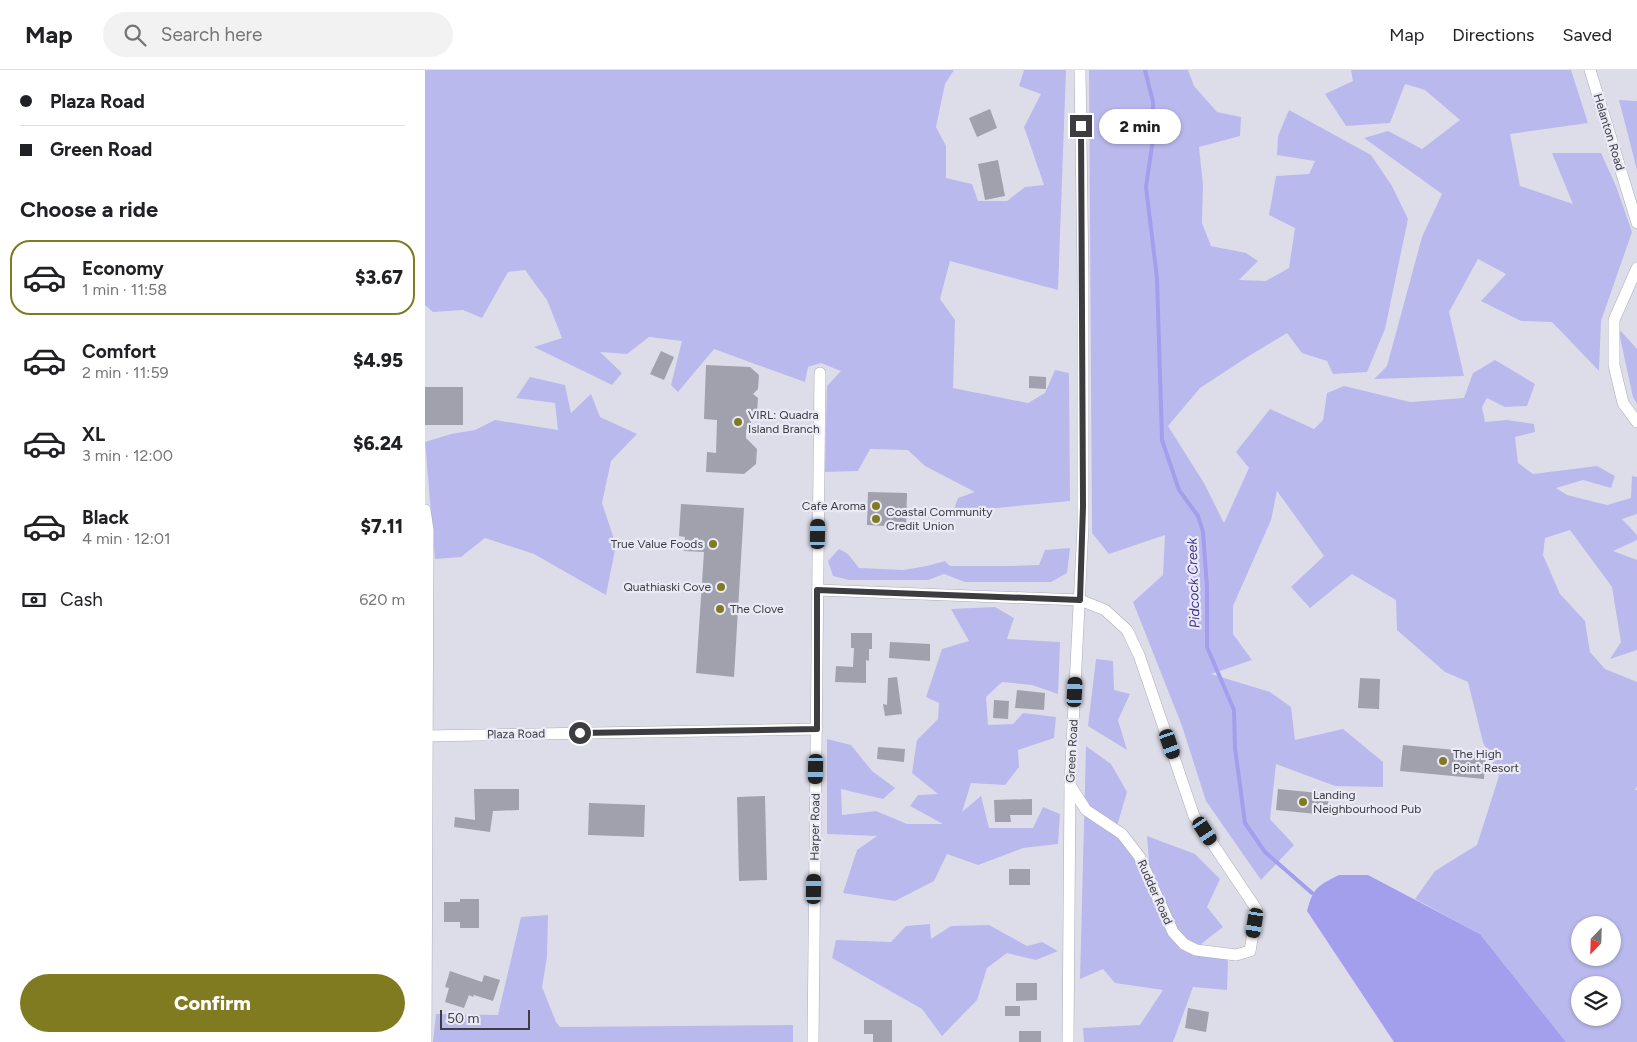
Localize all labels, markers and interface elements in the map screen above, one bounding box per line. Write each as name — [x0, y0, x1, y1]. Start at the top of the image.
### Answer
search box — [103, 12, 453, 57]
text: Map — [25, 20, 73, 49]
icon: search — [121, 21, 149, 49]
text: Search here — [161, 23, 262, 46]
text: Map — [1389, 24, 1424, 46]
text: Directions — [1452, 24, 1534, 46]
text: Saved — [1562, 24, 1612, 46]
text: Plaza Road — [50, 90, 145, 113]
street label: Helanton Road — [1591, 92, 1627, 172]
callout: 2 min — [1099, 108, 1181, 144]
route end — [1070, 115, 1092, 137]
text: 2 min — [1120, 117, 1160, 136]
text: Green Road — [50, 138, 152, 161]
text: Choose a ride — [20, 196, 158, 223]
icon: car — [22, 255, 67, 300]
text: Economy — [82, 257, 164, 280]
text: $3.67 — [355, 266, 403, 289]
text: 1 min · 11:58 — [82, 280, 167, 299]
icon: car — [22, 338, 67, 383]
text: Comfort — [82, 340, 157, 363]
text: $4.95 — [353, 349, 403, 372]
text: 2 min · 11:59 — [82, 363, 169, 382]
place label: VIRL: Quadra Island Branch — [748, 408, 820, 436]
marker: VIRL: Quadra Island Branch — [732, 416, 744, 428]
icon: car — [22, 421, 67, 466]
text: XL — [82, 423, 105, 446]
text: $6.24 — [353, 432, 403, 455]
text: 3 min · 12:00 — [82, 446, 173, 465]
place label: Cafe Aroma — [802, 499, 866, 513]
marker: Cafe Aroma — [870, 500, 882, 512]
icon: car — [22, 504, 67, 549]
place label: Coastal Community Credit Union — [886, 505, 993, 533]
text: Black — [82, 506, 129, 529]
marker: Coastal Community Credit Union — [870, 513, 882, 525]
text: $7.11 — [361, 515, 403, 538]
car — [810, 519, 825, 549]
text: 4 min · 12:01 — [82, 529, 171, 548]
water label: Pidcock Creek — [1183, 536, 1204, 628]
place label: True Value Foods — [611, 537, 703, 551]
marker: True Value Foods — [707, 538, 719, 550]
place label: Quathiaski Cove — [623, 580, 711, 594]
marker: Quathiaski Cove — [715, 581, 727, 593]
icon: cash — [20, 586, 48, 614]
text: Cash — [60, 588, 103, 611]
text: 620 m — [359, 590, 405, 609]
place label: The Clove — [730, 602, 784, 616]
marker: The Clove — [714, 603, 726, 615]
car — [1066, 677, 1083, 707]
street label: Green Road — [1063, 719, 1081, 783]
route start — [569, 722, 591, 744]
street label: Plaza Road — [487, 726, 545, 742]
car — [1158, 727, 1181, 761]
place label: The High Point Resort — [1453, 747, 1519, 775]
car — [808, 754, 823, 784]
marker: The High Point Resort — [1437, 755, 1449, 767]
place label: Landing Neighbourhood Pub — [1313, 788, 1421, 816]
street label: Harper Road — [807, 793, 823, 861]
marker: Landing Neighbourhood Pub — [1297, 796, 1309, 808]
car — [1190, 814, 1219, 848]
street label: Rudder Road — [1134, 857, 1176, 927]
car — [806, 874, 821, 904]
car — [1245, 907, 1264, 939]
north arrow — [1571, 916, 1621, 966]
map controls — [1571, 916, 1621, 1026]
button: Confirm — [20, 974, 405, 1032]
button: layers — [1571, 976, 1621, 1026]
scale bar — [440, 1007, 530, 1030]
text: 50 m — [447, 1010, 479, 1027]

